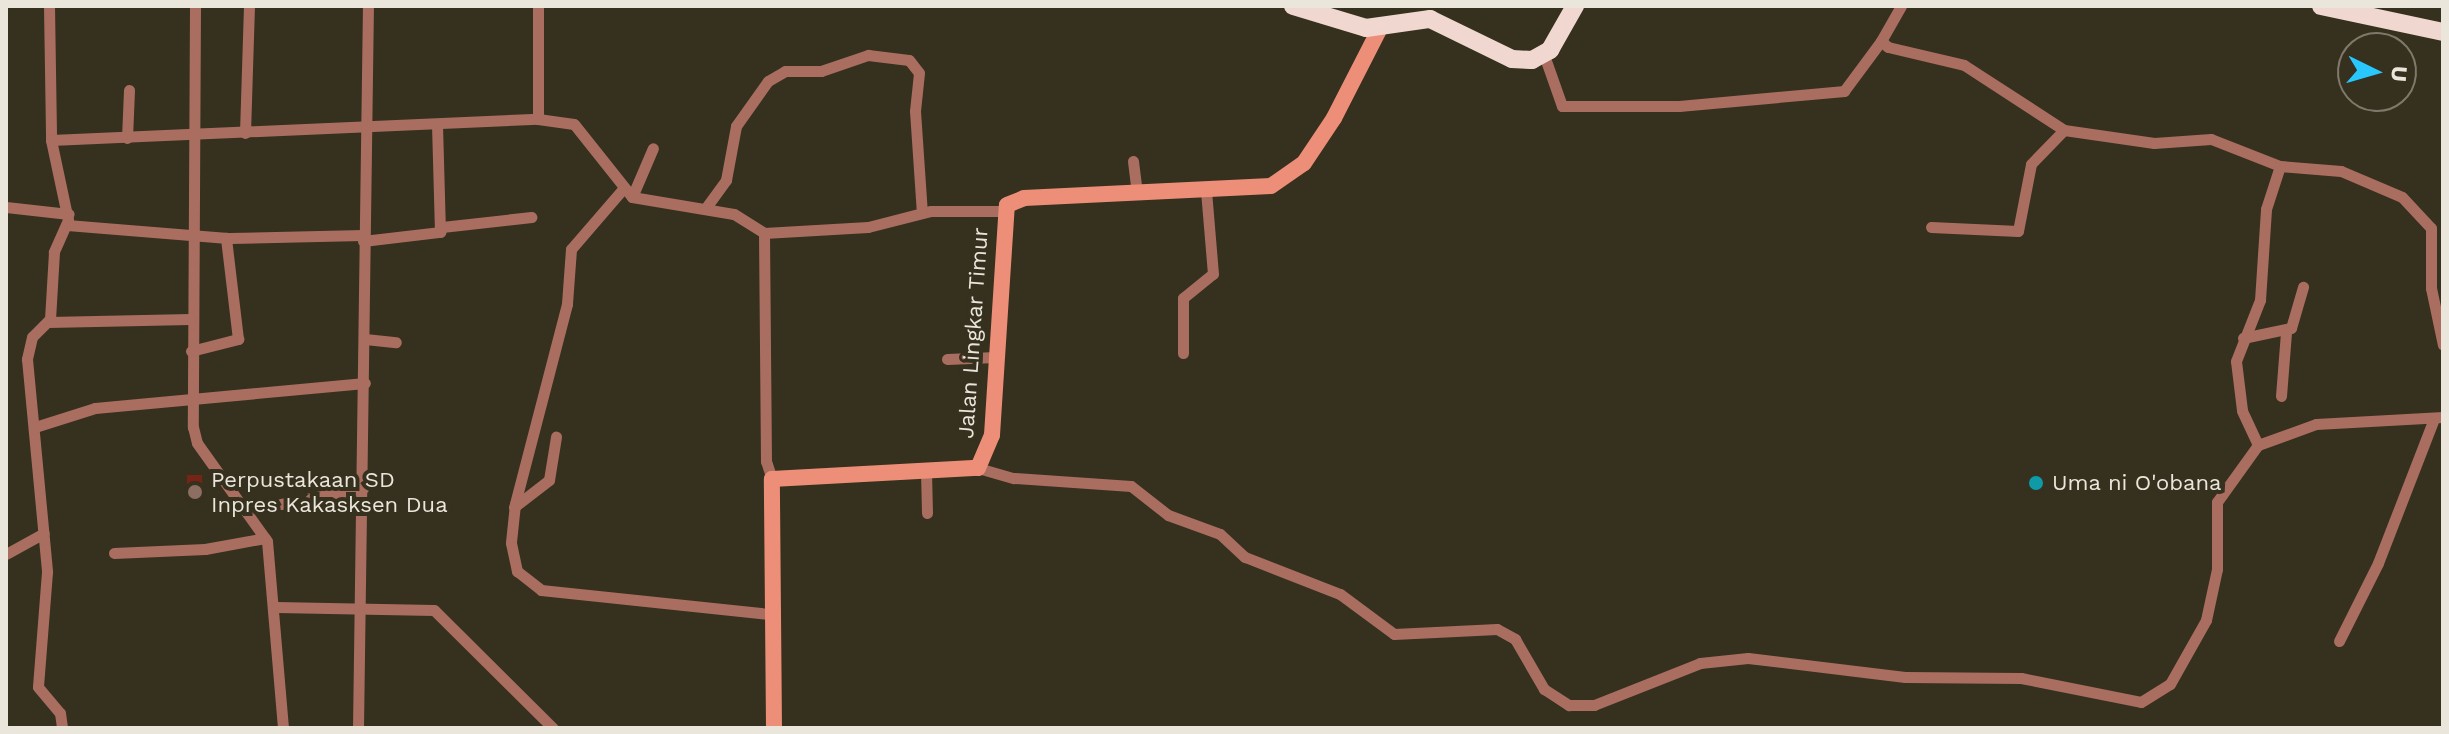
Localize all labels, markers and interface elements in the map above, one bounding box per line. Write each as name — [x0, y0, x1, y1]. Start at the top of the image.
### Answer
north arrow — [2337, 32, 2417, 112]
text: U — [2386, 65, 2413, 83]
street label: Jalan Lingkar Timur — [952, 226, 994, 440]
place label: Perpustakaan SD Inpres Kakasksen Dua — [211, 466, 448, 518]
place label: Uma ni O'obana — [2052, 470, 2222, 496]
marker: Uma ni O'obana — [2027, 474, 2045, 492]
marker: Perpustakaan SD Inpres Kakasksen Dua — [186, 483, 204, 501]

